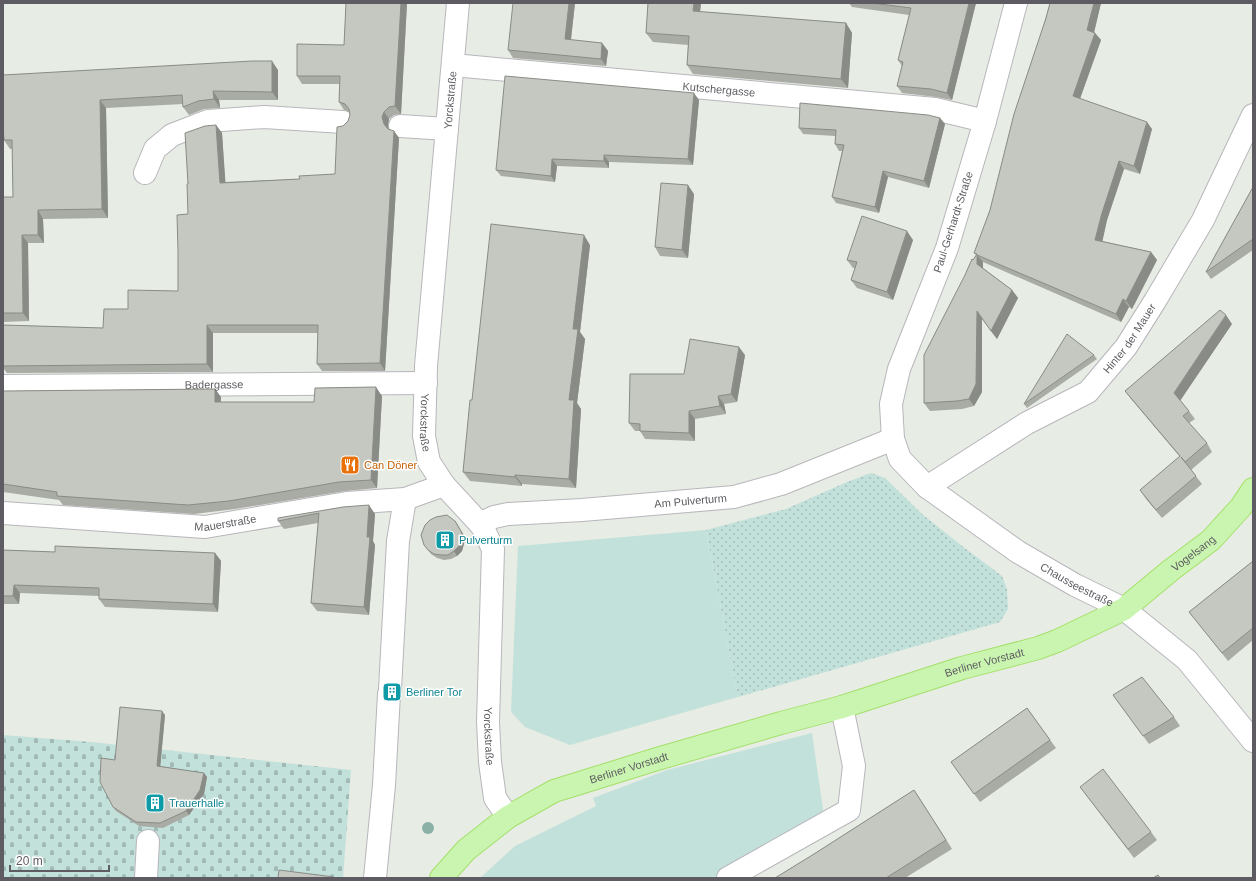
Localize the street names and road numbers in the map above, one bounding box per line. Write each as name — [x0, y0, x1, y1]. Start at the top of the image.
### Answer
street label: Yorckstraße — [441, 70, 459, 130]
street label: Kutschergasse — [682, 80, 756, 99]
street label: Paul-Gerhardt-Straße — [931, 170, 975, 274]
street label: Hinter der Mauer — [1101, 301, 1158, 376]
street label: Badergasse — [185, 378, 243, 391]
street label: Yorckstraße — [418, 393, 433, 453]
street label: Am Pulverturm — [654, 492, 727, 510]
street label: Mauerstraße — [194, 512, 257, 533]
street label: Vogelsang — [1169, 533, 1218, 574]
street label: Chausseestraße — [1038, 560, 1115, 609]
street label: Berliner Vorstadt — [943, 646, 1025, 679]
street label: Yorckstraße — [482, 707, 496, 766]
street label: Berliner Vorstadt — [588, 750, 669, 786]

